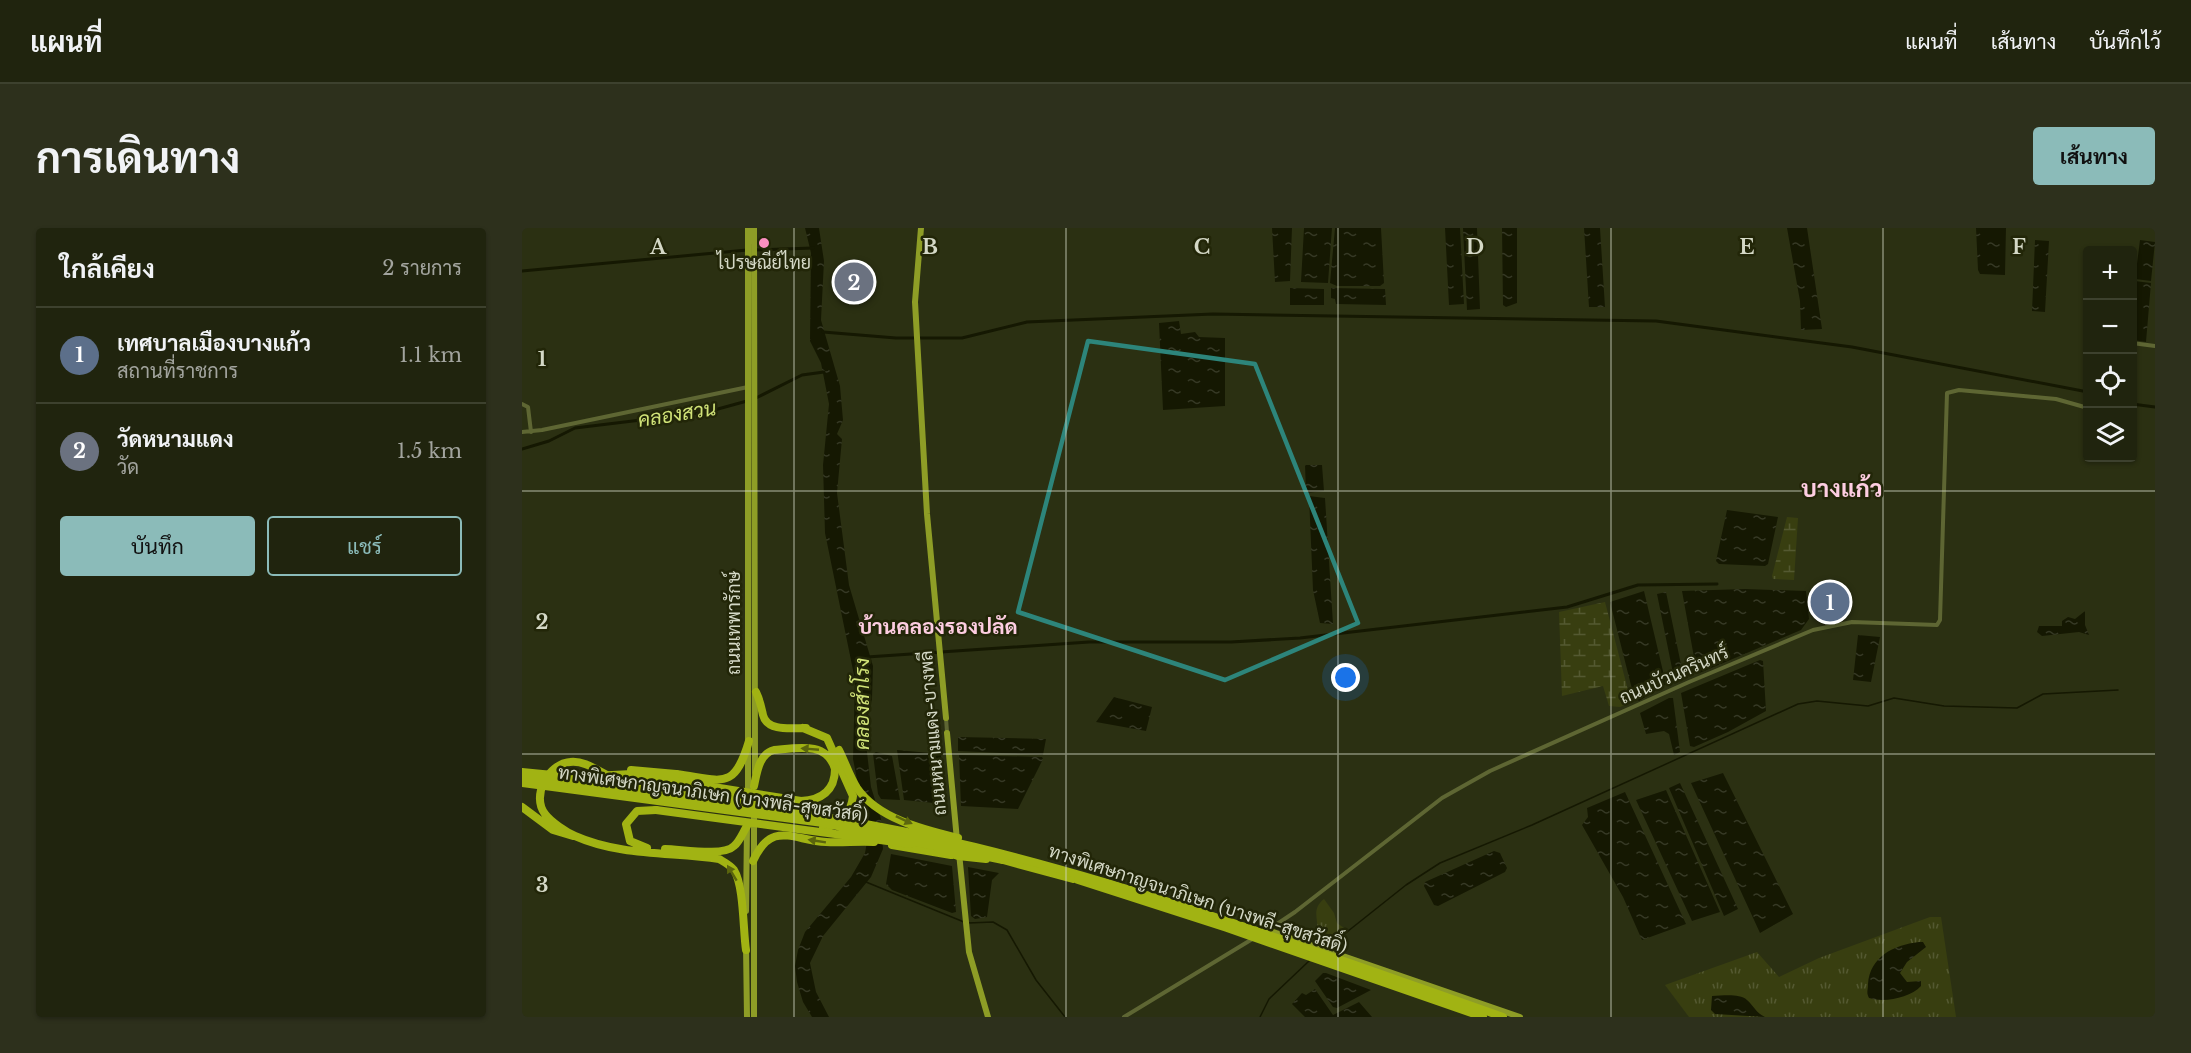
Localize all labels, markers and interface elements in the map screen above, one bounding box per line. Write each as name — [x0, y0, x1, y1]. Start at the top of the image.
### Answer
text: แผนที่ — [30, 25, 103, 60]
text: แผนที่ — [1905, 29, 1958, 55]
text: เส้นทาง — [1991, 29, 2056, 55]
text: บันทึกไว้ — [2089, 29, 2161, 55]
button: เส้นทาง — [2033, 127, 2155, 185]
text: การเดินทาง — [36, 132, 240, 184]
text: A — [649, 235, 667, 259]
text: B — [922, 235, 938, 259]
text: C — [1194, 235, 1210, 259]
text: D — [1466, 235, 1484, 259]
text: E — [1739, 235, 1755, 259]
text: F — [2012, 235, 2026, 259]
marker: ไปรษณีย์ไทย — [757, 236, 771, 250]
map controls — [2083, 246, 2137, 462]
button: + — [2083, 246, 2137, 300]
place label: ไปรษณีย์ไทย — [715, 250, 811, 274]
text: ใกล้เคียง — [60, 253, 155, 285]
text: 2 รายการ — [382, 256, 462, 280]
pin: 2 — [834, 260, 874, 304]
button: − — [2083, 300, 2137, 354]
text: เทศบาลเมืองบางแก้ว — [117, 330, 311, 357]
text: 1 — [75, 343, 84, 367]
text: 1.1 km — [399, 343, 462, 367]
text: 1 — [538, 347, 547, 371]
button: locate — [2083, 354, 2137, 408]
text: สถานที่ราชการ — [117, 359, 238, 383]
water label: คลองสวน — [636, 396, 718, 432]
button: layers — [2083, 408, 2137, 462]
text: วัดหนามแดง — [117, 426, 234, 453]
text: 2 — [73, 439, 86, 463]
text: 1.5 km — [397, 439, 462, 463]
text: วัด — [117, 455, 139, 479]
district label: บางแก้ว — [1801, 473, 1883, 503]
button: บันทึก — [60, 516, 255, 576]
button: แชร์ — [267, 516, 462, 576]
street label: ถนนเทพารักษ์ — [721, 570, 745, 675]
pin: 1 — [1810, 580, 1850, 625]
text: 2 — [535, 610, 549, 634]
district label: บ้านคลองรองปลัด — [858, 614, 1018, 640]
street label: ถนนบัวนครินทร์ — [1615, 639, 1732, 709]
street label: ถนนหนามแดง-บางพลี — [913, 650, 951, 817]
water label: คลองสำโรง — [849, 658, 874, 750]
your location — [1331, 663, 1360, 692]
one-way arrow — [800, 744, 819, 754]
street label: ทางพิเศษกาญจนาภิเษก (บางพลี-สุขสวัสดิ์) — [556, 756, 870, 828]
one-way arrow — [896, 816, 913, 825]
street label: ทางพิเศษกาญจนาภิเษก (บางพลี-สุขสวัสดิ์) — [1045, 835, 1352, 959]
one-way arrow — [807, 836, 826, 845]
one-way arrow — [727, 865, 738, 881]
text: 3 — [536, 873, 548, 897]

